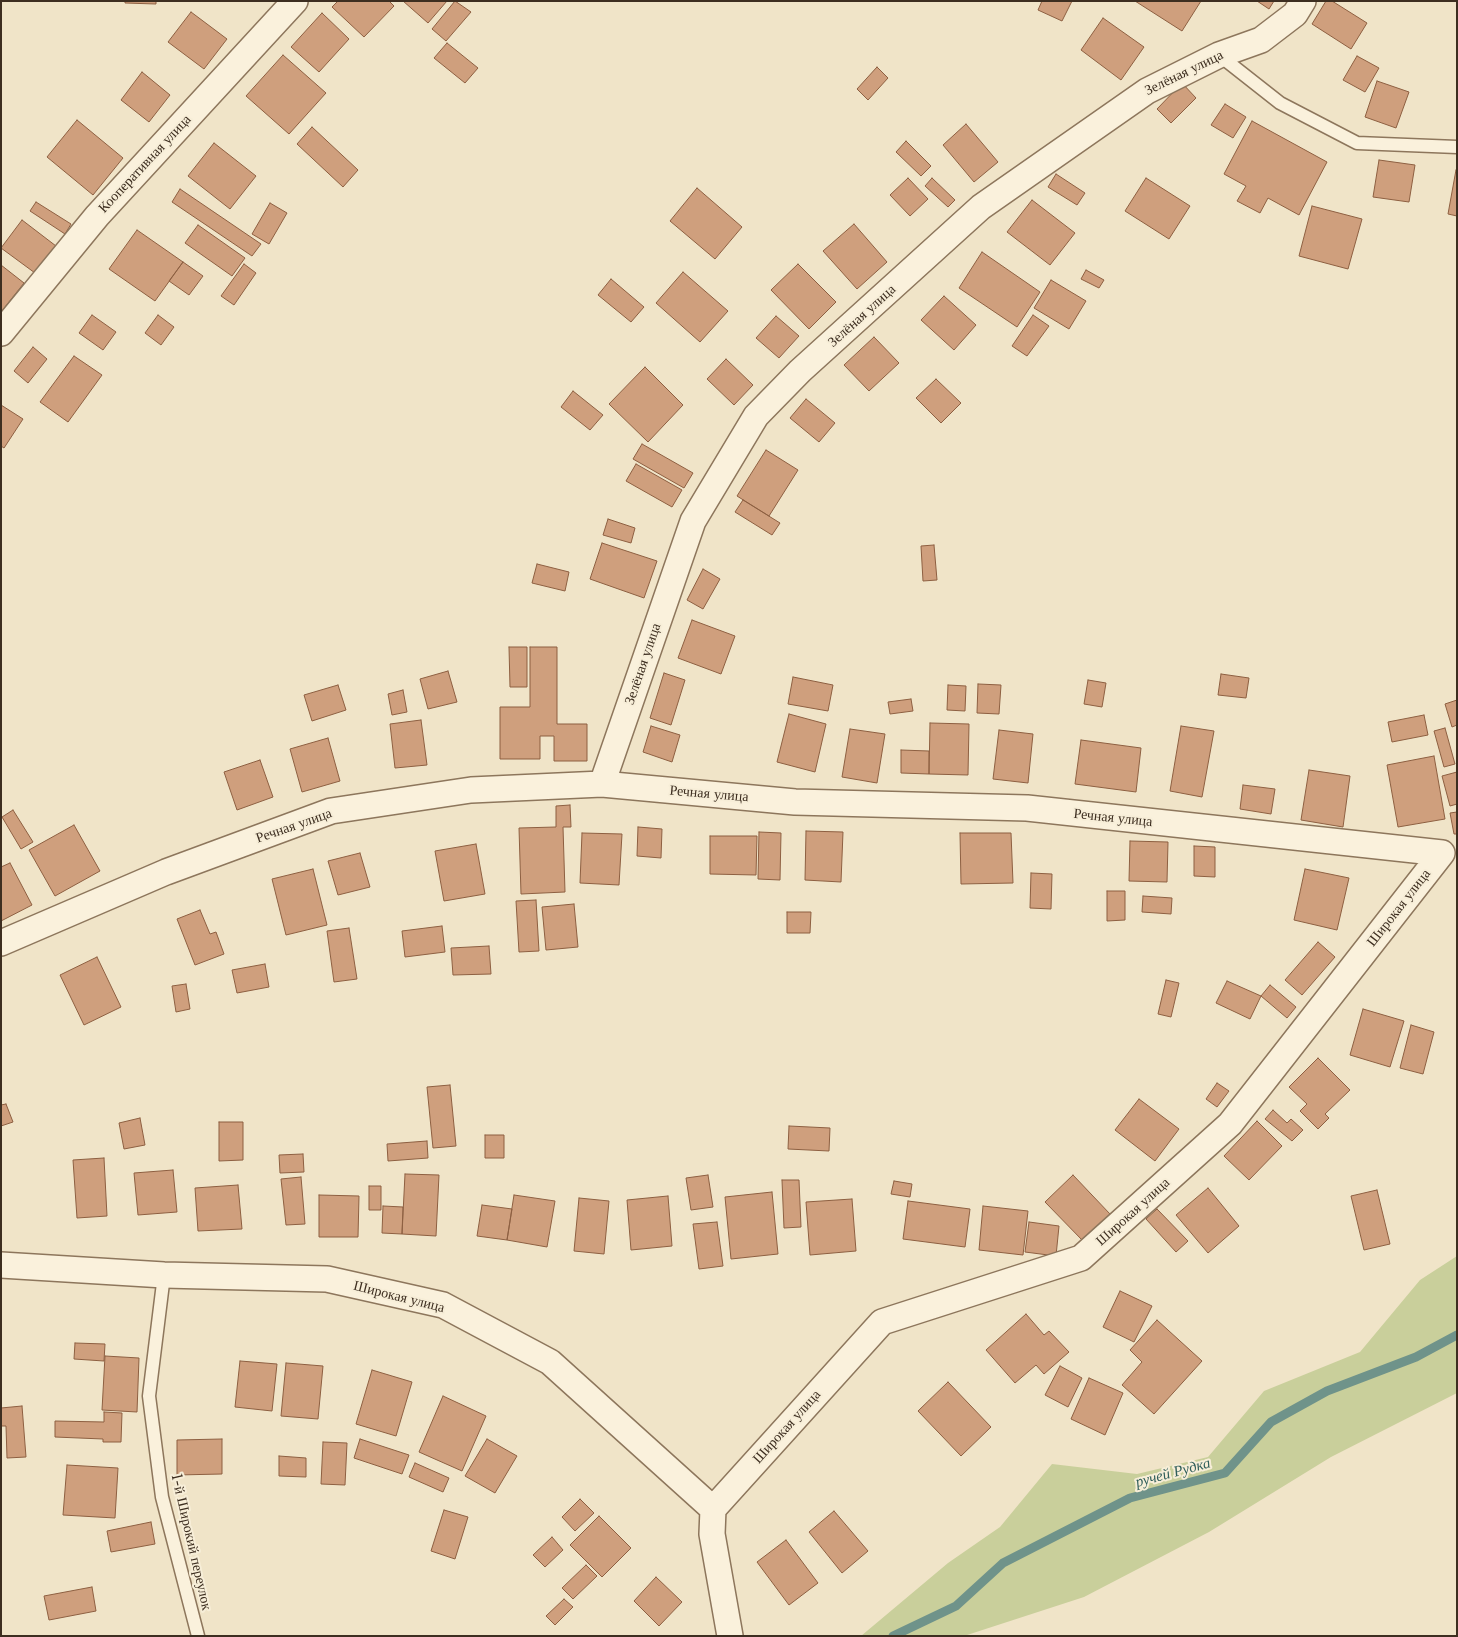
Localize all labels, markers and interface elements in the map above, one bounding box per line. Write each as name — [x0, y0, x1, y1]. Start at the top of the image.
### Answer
street label: Зелёная улица — [1142, 47, 1226, 99]
street label: Кооперативная улица — [95, 111, 195, 217]
street label: Зелёная улица — [825, 281, 899, 351]
street label: Зелёная улица — [621, 621, 665, 707]
street label: Речная улица — [669, 782, 749, 806]
street label: Речная улица — [254, 805, 334, 847]
street label: Речная улица — [1073, 806, 1153, 830]
street label: Широкая улица — [1364, 866, 1434, 950]
street label: Широкая улица — [1093, 1174, 1173, 1250]
street label: Широкая улица — [352, 1278, 446, 1316]
street label: Широкая улица — [749, 1387, 825, 1467]
water label: ручей Рудка — [1134, 1454, 1212, 1492]
street label: 1-й Широкий переулок — [167, 1472, 215, 1612]

